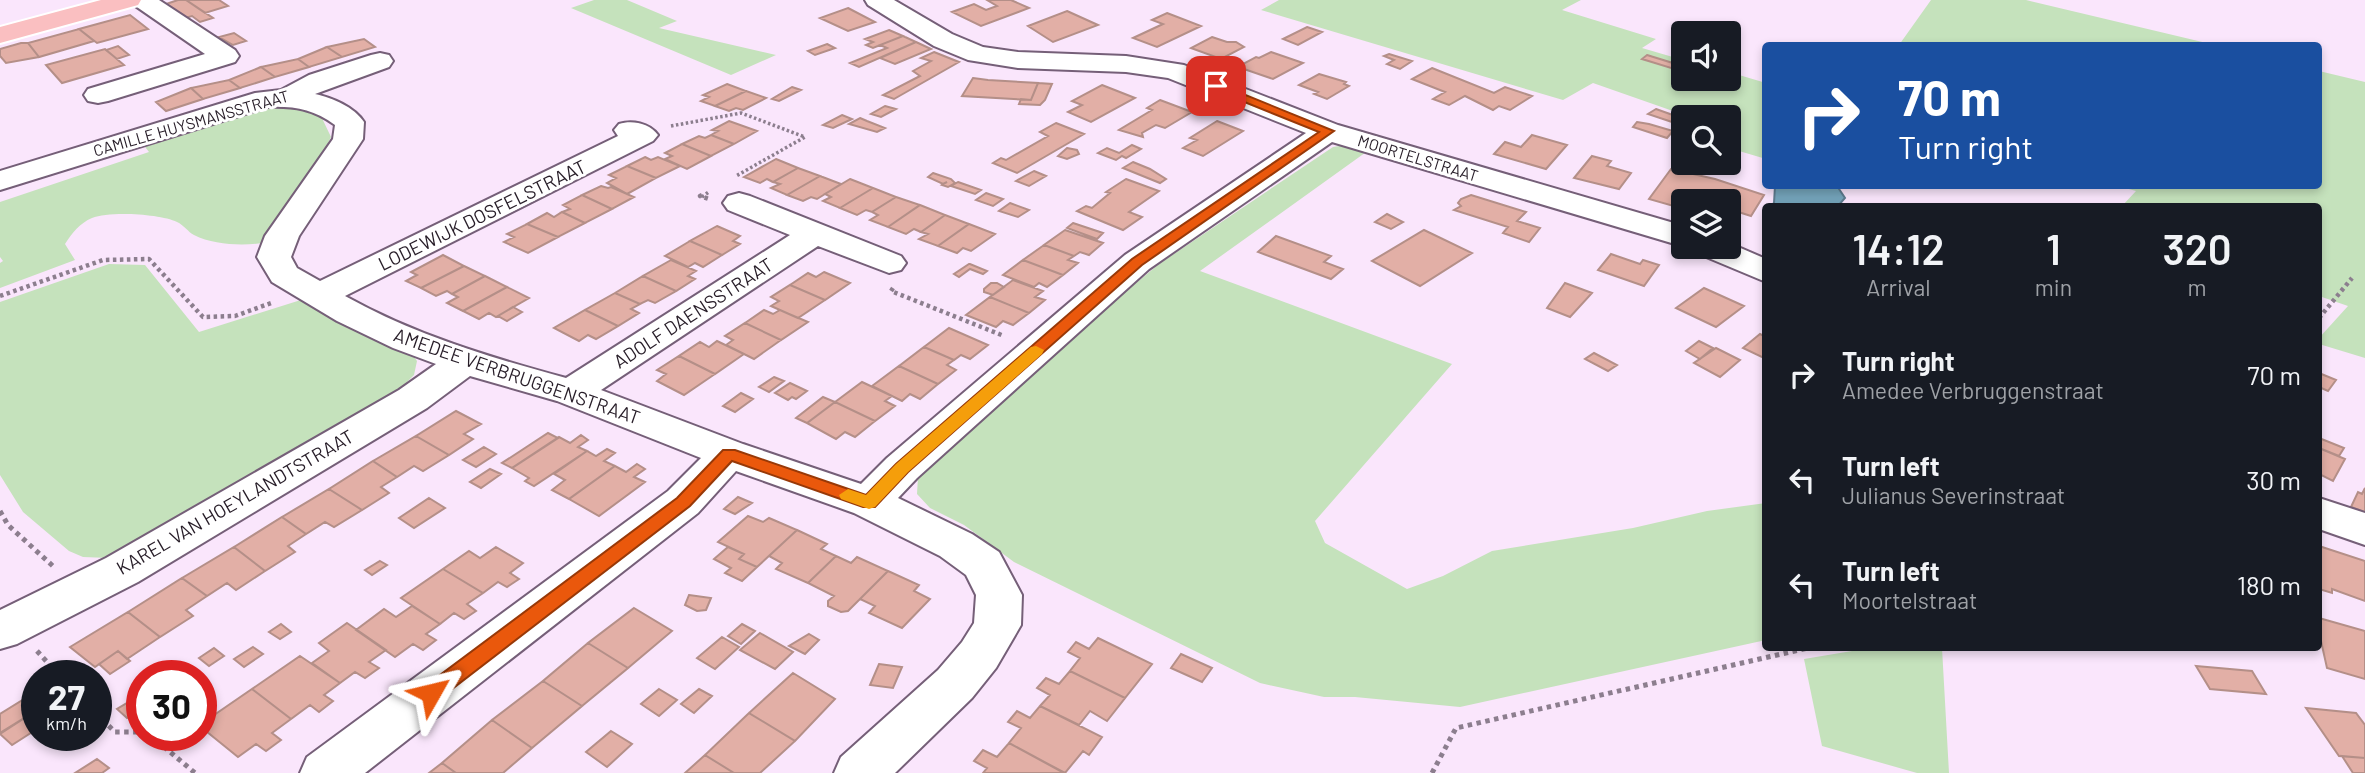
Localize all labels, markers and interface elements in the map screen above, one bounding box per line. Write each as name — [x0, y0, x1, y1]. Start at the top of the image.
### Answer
map controls — [1671, 21, 1741, 259]
button: sound — [1671, 21, 1741, 91]
pin — [1186, 56, 1246, 116]
icon: arrive — [1197, 67, 1235, 105]
text: 70 m — [1898, 67, 2001, 126]
icon: right — [1783, 70, 1874, 161]
street label: CAMILLE HUYSMANSSTRAAT — [91, 85, 291, 160]
button: search — [1671, 105, 1741, 175]
text: Turn right — [1898, 127, 2033, 165]
street label: MOORTELSTRAAT — [1356, 130, 1481, 185]
street label: LODEWIJK DOSFELSTRAAT — [374, 154, 589, 275]
button: layers — [1671, 189, 1741, 259]
text: 14:12 — [1852, 223, 1945, 273]
text: 1 — [2046, 223, 2061, 273]
text: 320 — [2162, 223, 2232, 273]
street label: ADOLF DAENSSTRAAT — [609, 253, 777, 373]
text: Arrival — [1866, 273, 1931, 301]
text: min — [2035, 273, 2072, 301]
text: m — [2188, 273, 2207, 301]
street label: AMEDEE VERBRUGGENSTRAAT — [391, 323, 643, 429]
text: Turn right — [1842, 345, 1955, 376]
icon: right — [1783, 356, 1821, 394]
text: 70 m — [2247, 359, 2301, 390]
text: Amedee Verbruggenstraat — [1842, 376, 2104, 404]
street label: KAREL VAN HOEYLANDTSTRAAT — [112, 424, 357, 579]
text: Turn left — [1842, 450, 1940, 481]
icon: left — [1783, 461, 1821, 499]
text: 30 m — [2246, 464, 2301, 495]
text: Julianus Severinstraat — [1842, 481, 2065, 509]
text: Turn left — [1842, 555, 1940, 586]
icon: left — [1783, 566, 1821, 604]
text: 180 m — [2237, 569, 2301, 600]
text: Moortelstraat — [1842, 586, 1977, 614]
position arrow — [394, 656, 468, 730]
speed limit sign: 30 — [126, 660, 217, 751]
text: 27 — [48, 675, 85, 717]
text: km/h — [46, 712, 87, 734]

